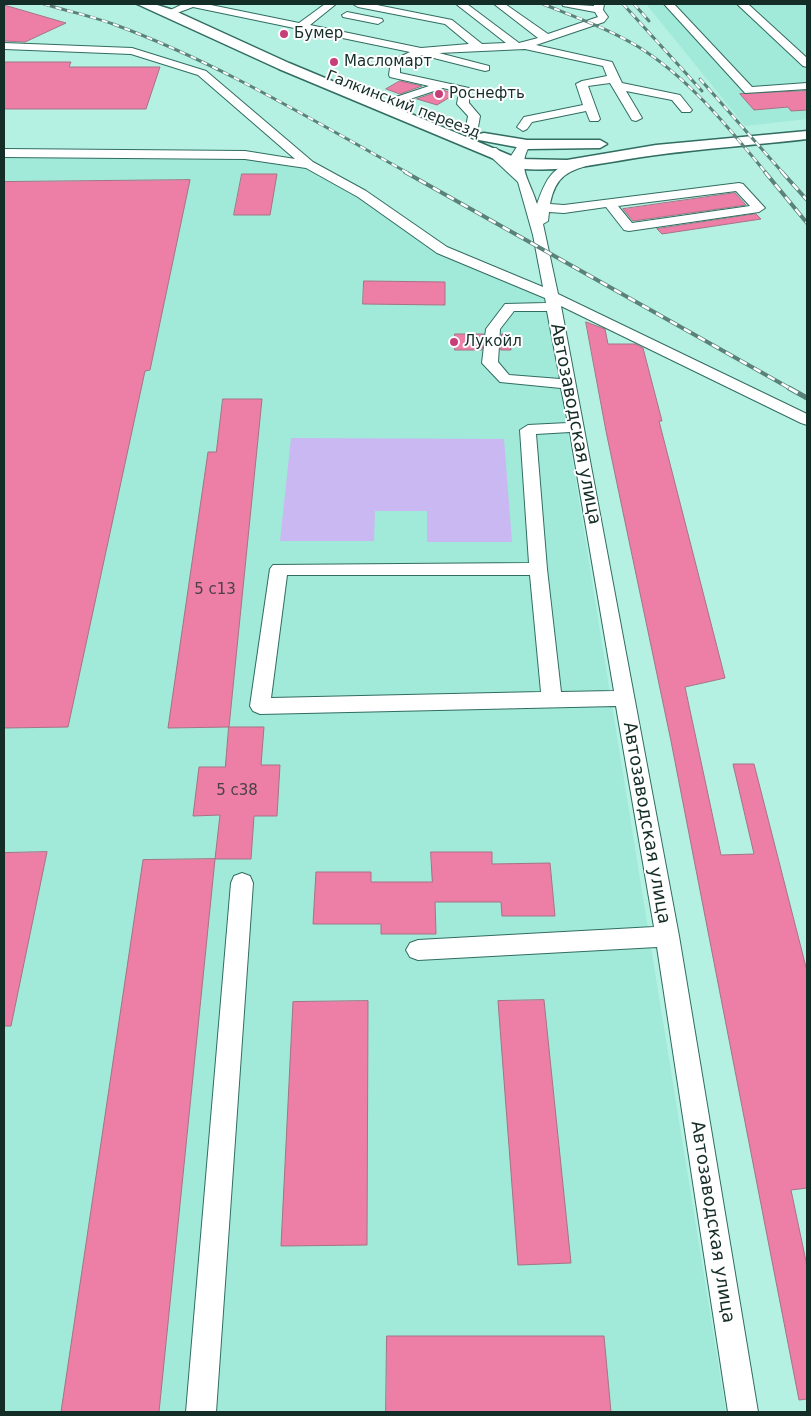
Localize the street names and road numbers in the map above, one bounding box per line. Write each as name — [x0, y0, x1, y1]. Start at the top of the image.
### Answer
street label: Галкинский переезд — [323, 67, 483, 143]
street label: Автозаводская улица — [545, 322, 605, 526]
street label: Автозаводская улица — [618, 720, 674, 926]
street label: Автозаводская улица — [685, 1119, 739, 1325]

